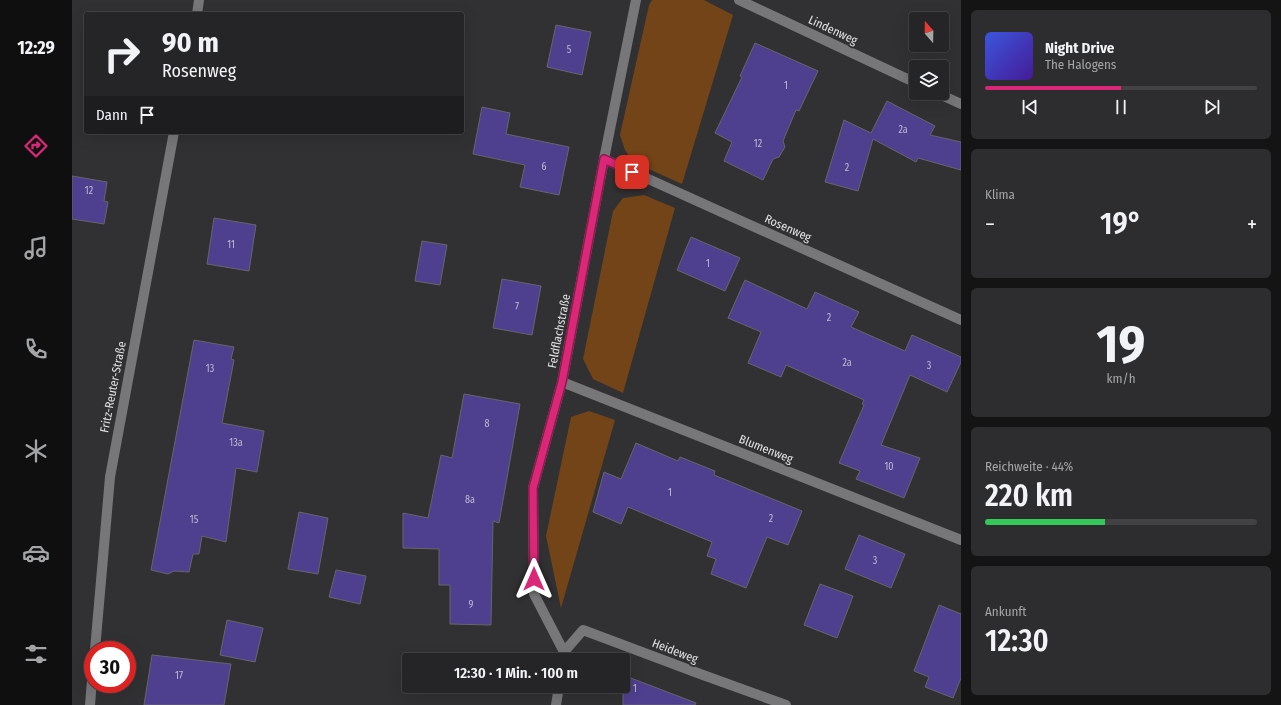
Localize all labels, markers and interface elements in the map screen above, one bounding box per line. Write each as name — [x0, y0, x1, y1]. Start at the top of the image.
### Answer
north arrow — [909, 12, 949, 52]
map controls — [909, 12, 949, 100]
street label: Lindenweg — [806, 13, 860, 48]
text: 90 m — [162, 26, 219, 59]
icon: right — [96, 28, 148, 80]
text: 12:29 — [17, 37, 55, 59]
text: Night Drive — [1045, 39, 1114, 57]
house number: 5 — [567, 44, 572, 56]
text: The Halogens — [1045, 57, 1116, 72]
text: Rosenweg — [162, 60, 236, 82]
button: layers — [909, 60, 949, 100]
house number: 1 — [784, 80, 788, 92]
icon: previous — [1019, 96, 1041, 118]
icon: pause — [1110, 96, 1132, 118]
icon: next — [1201, 96, 1223, 118]
icon: arrive — [136, 104, 158, 126]
text: Dann — [96, 106, 128, 124]
house number: 2a — [898, 124, 908, 136]
icon: directions — [22, 132, 50, 160]
house number: 12 — [754, 138, 763, 150]
pin — [615, 155, 649, 189]
house number: 6 — [542, 161, 547, 173]
icon: arrive — [621, 161, 643, 183]
house number: 2 — [845, 162, 850, 174]
house number: 12 — [85, 185, 94, 197]
text: Klima — [985, 187, 1015, 202]
text: 19° — [1100, 206, 1142, 242]
text: − — [985, 211, 995, 238]
text: + — [1247, 211, 1257, 238]
street label: Rosenweg — [763, 212, 814, 245]
icon: music — [22, 234, 50, 262]
house number: 11 — [227, 239, 235, 251]
house number: 1 — [706, 258, 710, 270]
street label: Feldflachstraße — [545, 293, 573, 369]
house number: 7 — [515, 301, 519, 313]
house number: 2 — [827, 312, 832, 324]
text: 19 — [1097, 313, 1145, 376]
icon: phone — [22, 335, 50, 363]
street label: Fritz-Reuter-Straße — [97, 340, 129, 434]
house number: 2a — [842, 357, 852, 369]
house number: 3 — [927, 360, 932, 372]
house number: 13 — [206, 363, 215, 375]
text: km/h — [1107, 371, 1136, 386]
house number: 8 — [485, 418, 490, 430]
street label: Blumenweg — [737, 432, 795, 466]
icon: climate — [22, 437, 50, 465]
house number: 13a — [229, 437, 243, 449]
text: Reichweite · 44% — [985, 459, 1073, 474]
house number: 10 — [884, 461, 894, 473]
text: 220 km — [985, 478, 1073, 514]
house number: 1 — [668, 487, 672, 499]
house number: 8a — [465, 494, 475, 506]
house number: 2 — [769, 513, 774, 525]
house number: 15 — [190, 514, 199, 526]
icon: car — [22, 539, 50, 567]
house number: 3 — [873, 555, 878, 567]
position arrow — [513, 558, 555, 600]
house number: 9 — [469, 599, 474, 611]
text: Ankunft — [985, 604, 1027, 619]
text: 12:30 — [985, 623, 1049, 659]
street label: Heideweg — [650, 636, 700, 666]
icon: filters — [22, 640, 50, 668]
speed limit sign: 30 — [84, 641, 136, 693]
text: 12:30 · 1 Min. · 100 m — [454, 664, 578, 682]
house number: 17 — [175, 670, 183, 682]
house number: 1 — [633, 683, 637, 695]

